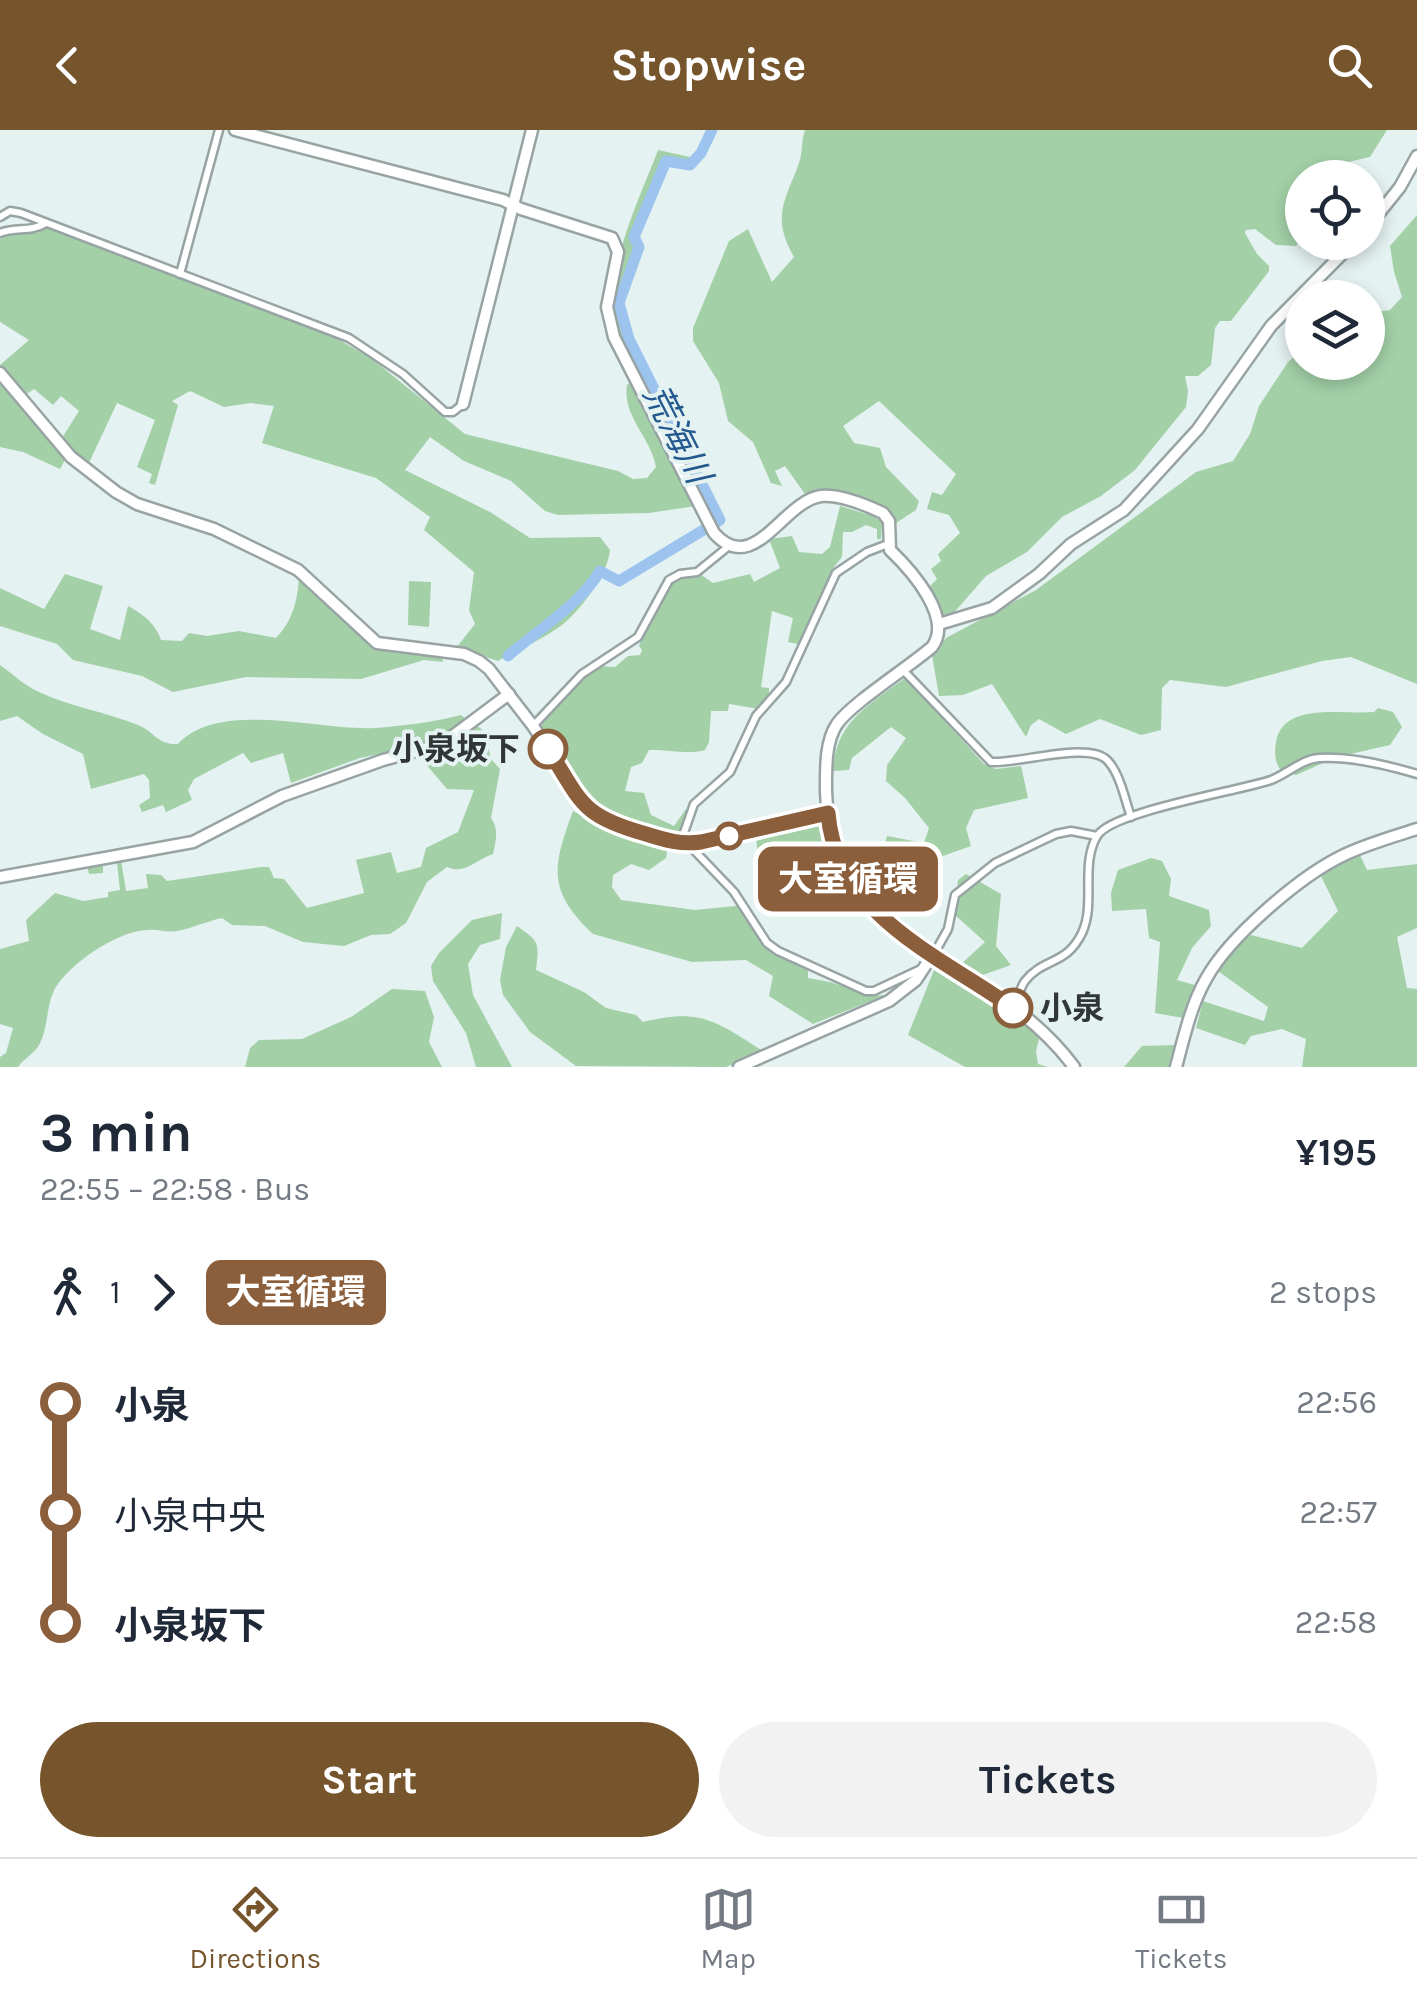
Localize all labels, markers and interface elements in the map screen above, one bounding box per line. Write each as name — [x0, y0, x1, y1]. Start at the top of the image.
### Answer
icon: back — [40, 38, 95, 93]
icon: search — [1322, 38, 1377, 93]
text: Stopwise — [611, 39, 806, 91]
map controls — [1285, 160, 1385, 380]
button: locate — [1285, 160, 1385, 260]
button: layers — [1285, 280, 1385, 380]
water label: 荒海川 — [635, 378, 721, 494]
marker: 小泉坂下 — [529, 730, 567, 768]
place label: 小泉坂下 — [392, 731, 520, 768]
unlabelled marker — [716, 823, 742, 849]
line badge: 大室循環 — [778, 846, 918, 912]
text: 大室循環 — [778, 859, 918, 900]
marker: 小泉 — [994, 989, 1032, 1027]
place label: 小泉 — [1040, 990, 1104, 1027]
text: 3 min — [40, 1101, 193, 1165]
text: ¥195 — [1296, 1130, 1377, 1175]
text: 22:55 – 22:58 · Bus — [40, 1171, 310, 1208]
icon: walk — [40, 1265, 95, 1320]
icon: forward — [136, 1265, 191, 1320]
text: 大室循環 — [226, 1272, 366, 1313]
text: 1 — [110, 1274, 121, 1311]
text: 2 stops — [1269, 1274, 1377, 1311]
text: 小泉 — [114, 1384, 190, 1429]
text: 22:56 — [1296, 1384, 1377, 1421]
text: 小泉中央 — [114, 1494, 266, 1539]
text: 22:57 — [1299, 1494, 1377, 1531]
text: 小泉坂下 — [114, 1604, 266, 1649]
text: 22:58 — [1295, 1604, 1377, 1641]
button: Start — [40, 1722, 699, 1837]
button: Tickets — [719, 1722, 1377, 1837]
tab: Directions — [190, 1882, 321, 1975]
tab: Map — [700, 1882, 756, 1975]
tab: Tickets — [1135, 1882, 1227, 1975]

